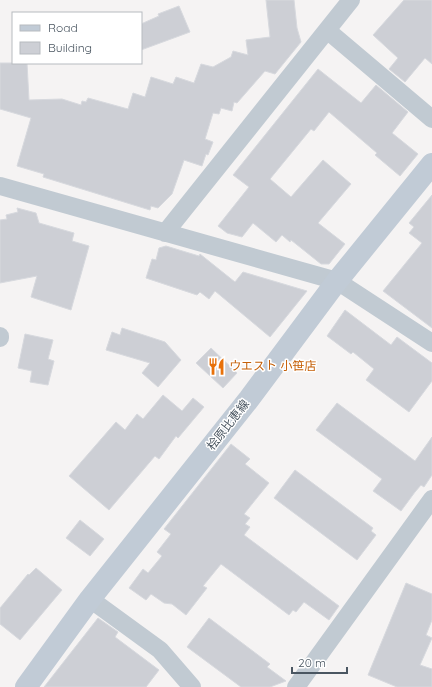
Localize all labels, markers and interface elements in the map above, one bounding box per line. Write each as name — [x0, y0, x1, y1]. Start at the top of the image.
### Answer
legend — [12, 12, 142, 64]
text: Road — [48, 20, 78, 35]
text: Building — [48, 40, 92, 55]
restaurant icon: ウエスト 小笹店 — [206, 356, 226, 376]
place label: ウエスト 小笹店 — [229, 358, 316, 373]
street label: 桧原比恵線 — [203, 396, 252, 453]
scale bar — [292, 649, 347, 675]
text: 20 m — [298, 655, 326, 670]

